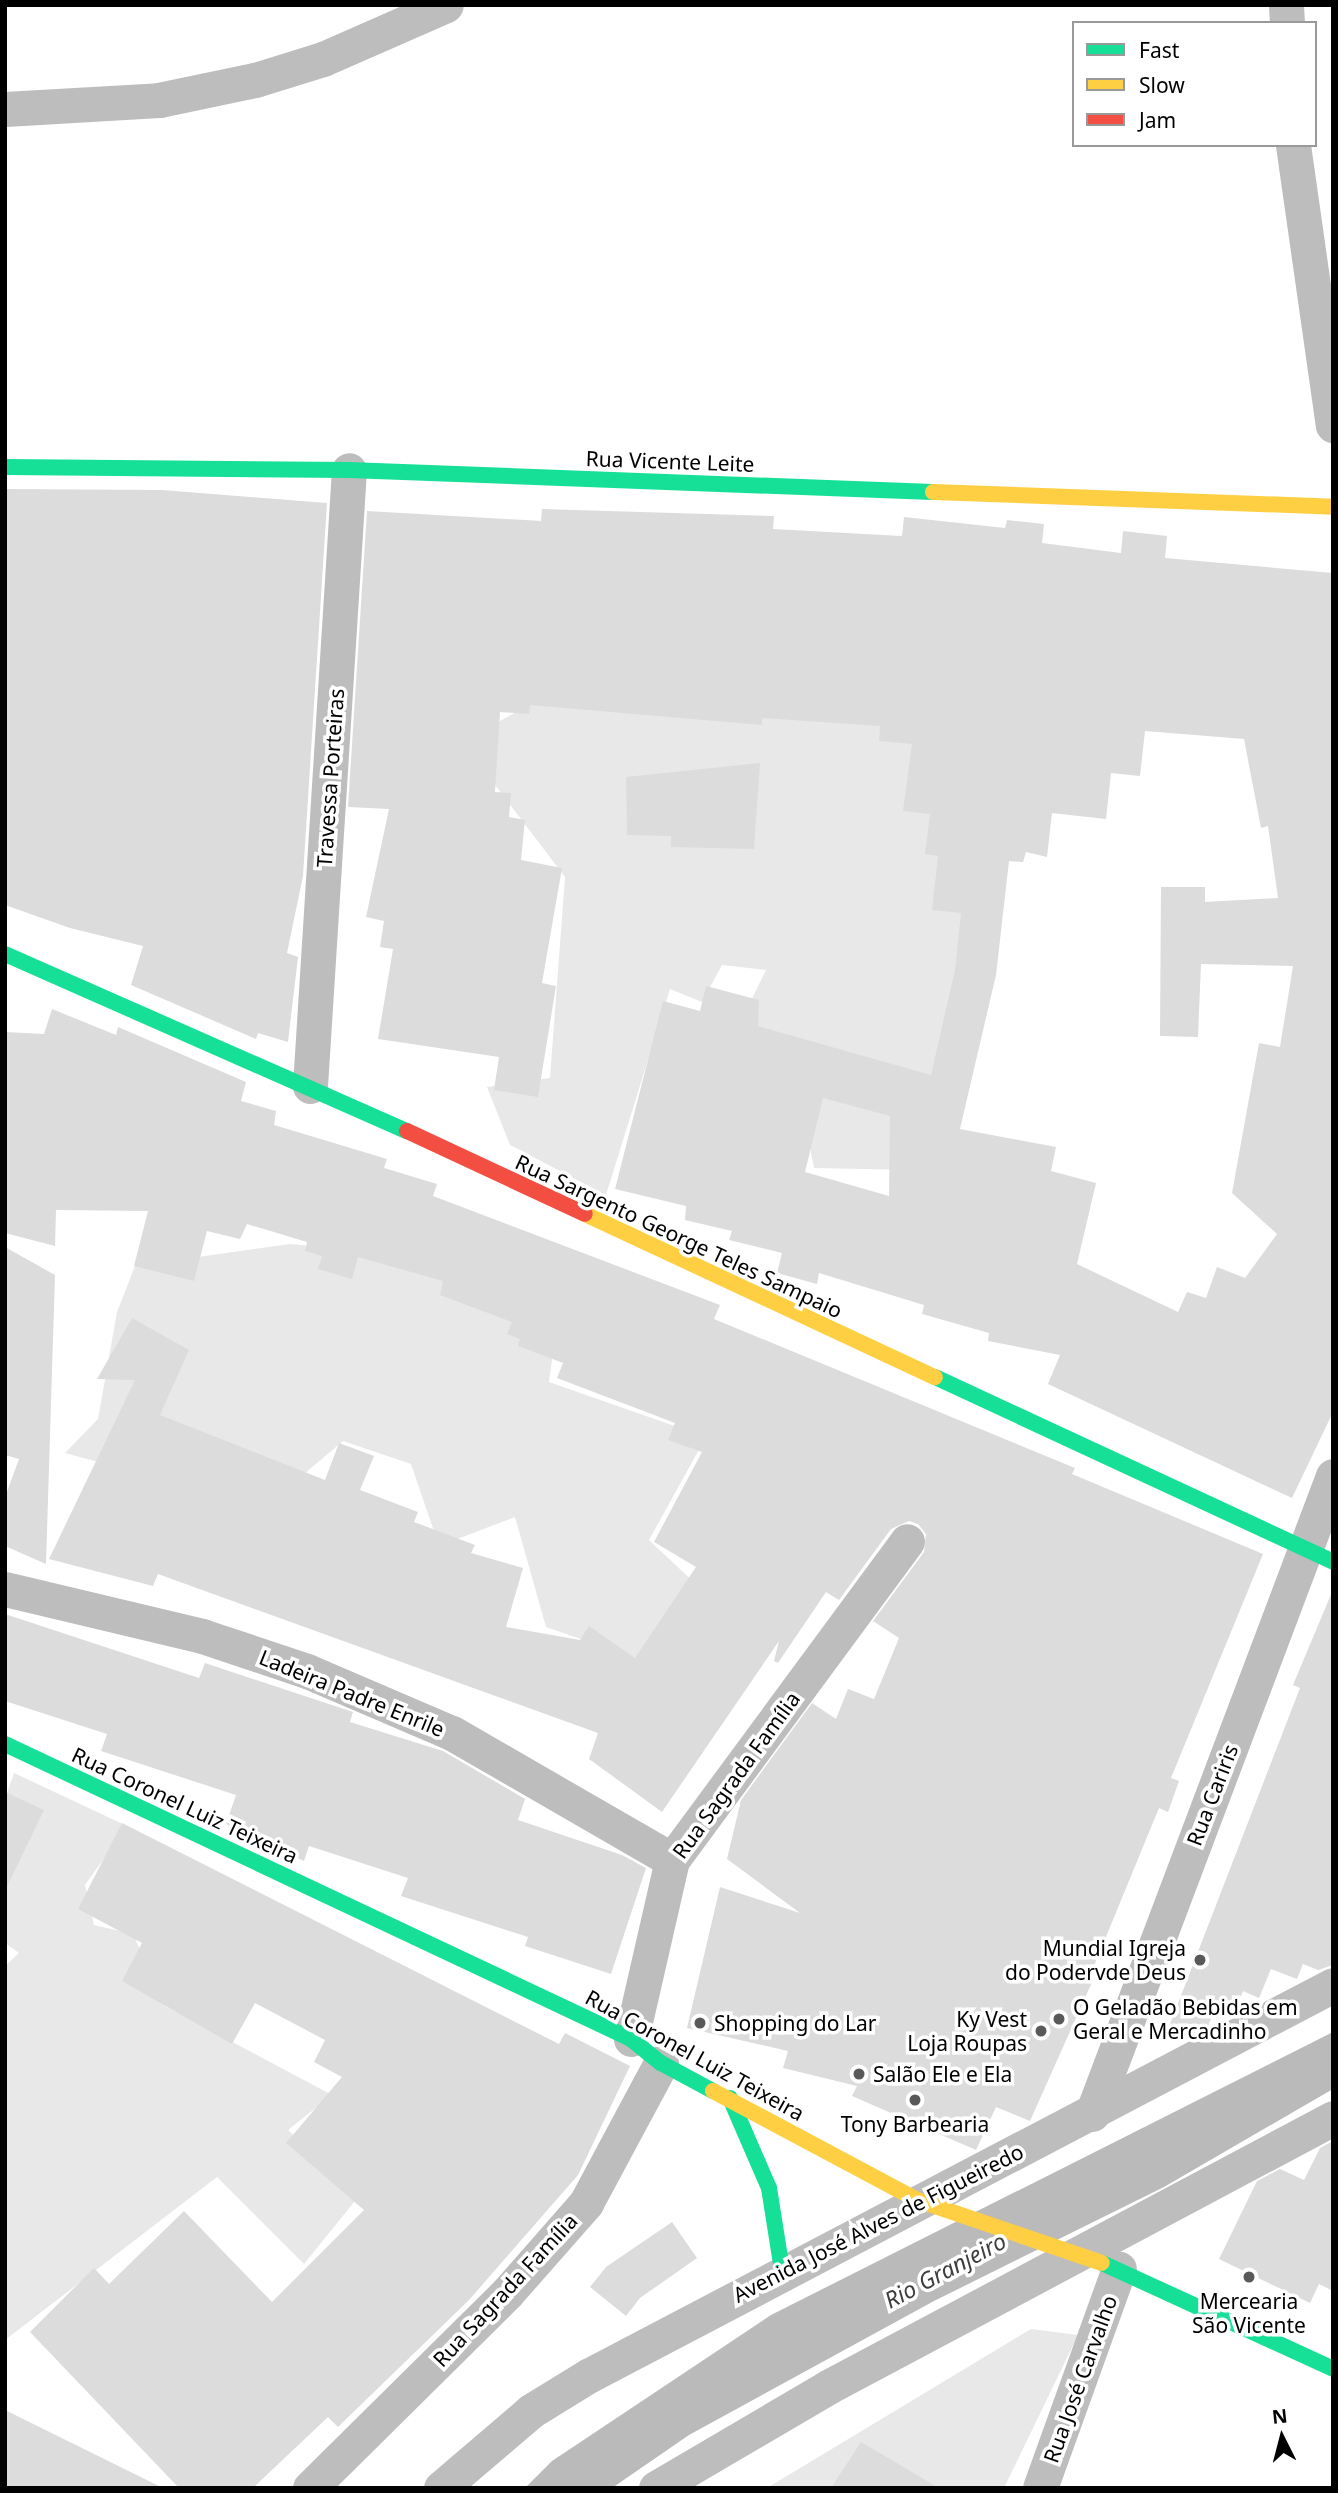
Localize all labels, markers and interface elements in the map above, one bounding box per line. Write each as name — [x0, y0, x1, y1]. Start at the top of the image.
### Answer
legend — [1072, 21, 1317, 147]
text: Fast — [1139, 36, 1179, 64]
text: Slow — [1139, 71, 1185, 99]
text: Jam — [1139, 106, 1176, 134]
street label: Rua Vicente Leite — [585, 445, 755, 477]
street label: Travessa Porteiras — [311, 688, 349, 868]
street label: Rua Sargento George Teles Sampaio — [512, 1149, 846, 1323]
street label: Ladeira Padre Enrile — [256, 1644, 448, 1742]
street label: Rua Sagrada Família — [667, 1687, 805, 1863]
street label: Rua Cariris — [1181, 1741, 1243, 1849]
street label: Rua Coronel Luiz Teixeira — [68, 1742, 302, 1868]
place label: Mundial Igreja do Podervde Deus — [1005, 1935, 1186, 1985]
marker: Mundial Igreja do Podervde Deus — [1192, 1952, 1208, 1968]
street label: Rua Coronel Luiz Teixeira — [581, 1984, 809, 2126]
place label: O Geladão Bebidas em Geral e Mercadinho — [1073, 1994, 1298, 2044]
place label: Ky Vest Loja Roupas — [907, 2006, 1027, 2056]
place label: Shopping do Lar — [714, 2010, 876, 2036]
marker: O Geladão Bebidas em Geral e Mercadinho — [1051, 2011, 1067, 2027]
marker: Shopping do Lar — [692, 2015, 708, 2031]
marker: Ky Vest Loja Roupas — [1033, 2023, 1049, 2039]
place label: Salão Ele e Ela — [873, 2061, 1012, 2087]
marker: Salão Ele e Ela — [851, 2066, 867, 2082]
marker: Tony Barbearia — [907, 2092, 923, 2108]
place label: Tony Barbearia — [841, 2111, 989, 2137]
street label: Avenida José Alves de Figueiredo — [729, 2139, 1027, 2307]
street label: Rua Sagrada Família — [428, 2208, 582, 2372]
water label: Rio Granjeiro — [879, 2226, 1011, 2314]
marker: Mercearia São Vicente — [1241, 2269, 1257, 2285]
place label: Mercearia São Vicente — [1192, 2288, 1306, 2338]
street label: Rua José Carvalho — [1038, 2292, 1122, 2466]
north arrow — [1247, 2402, 1317, 2472]
text: N — [1271, 2402, 1289, 2430]

